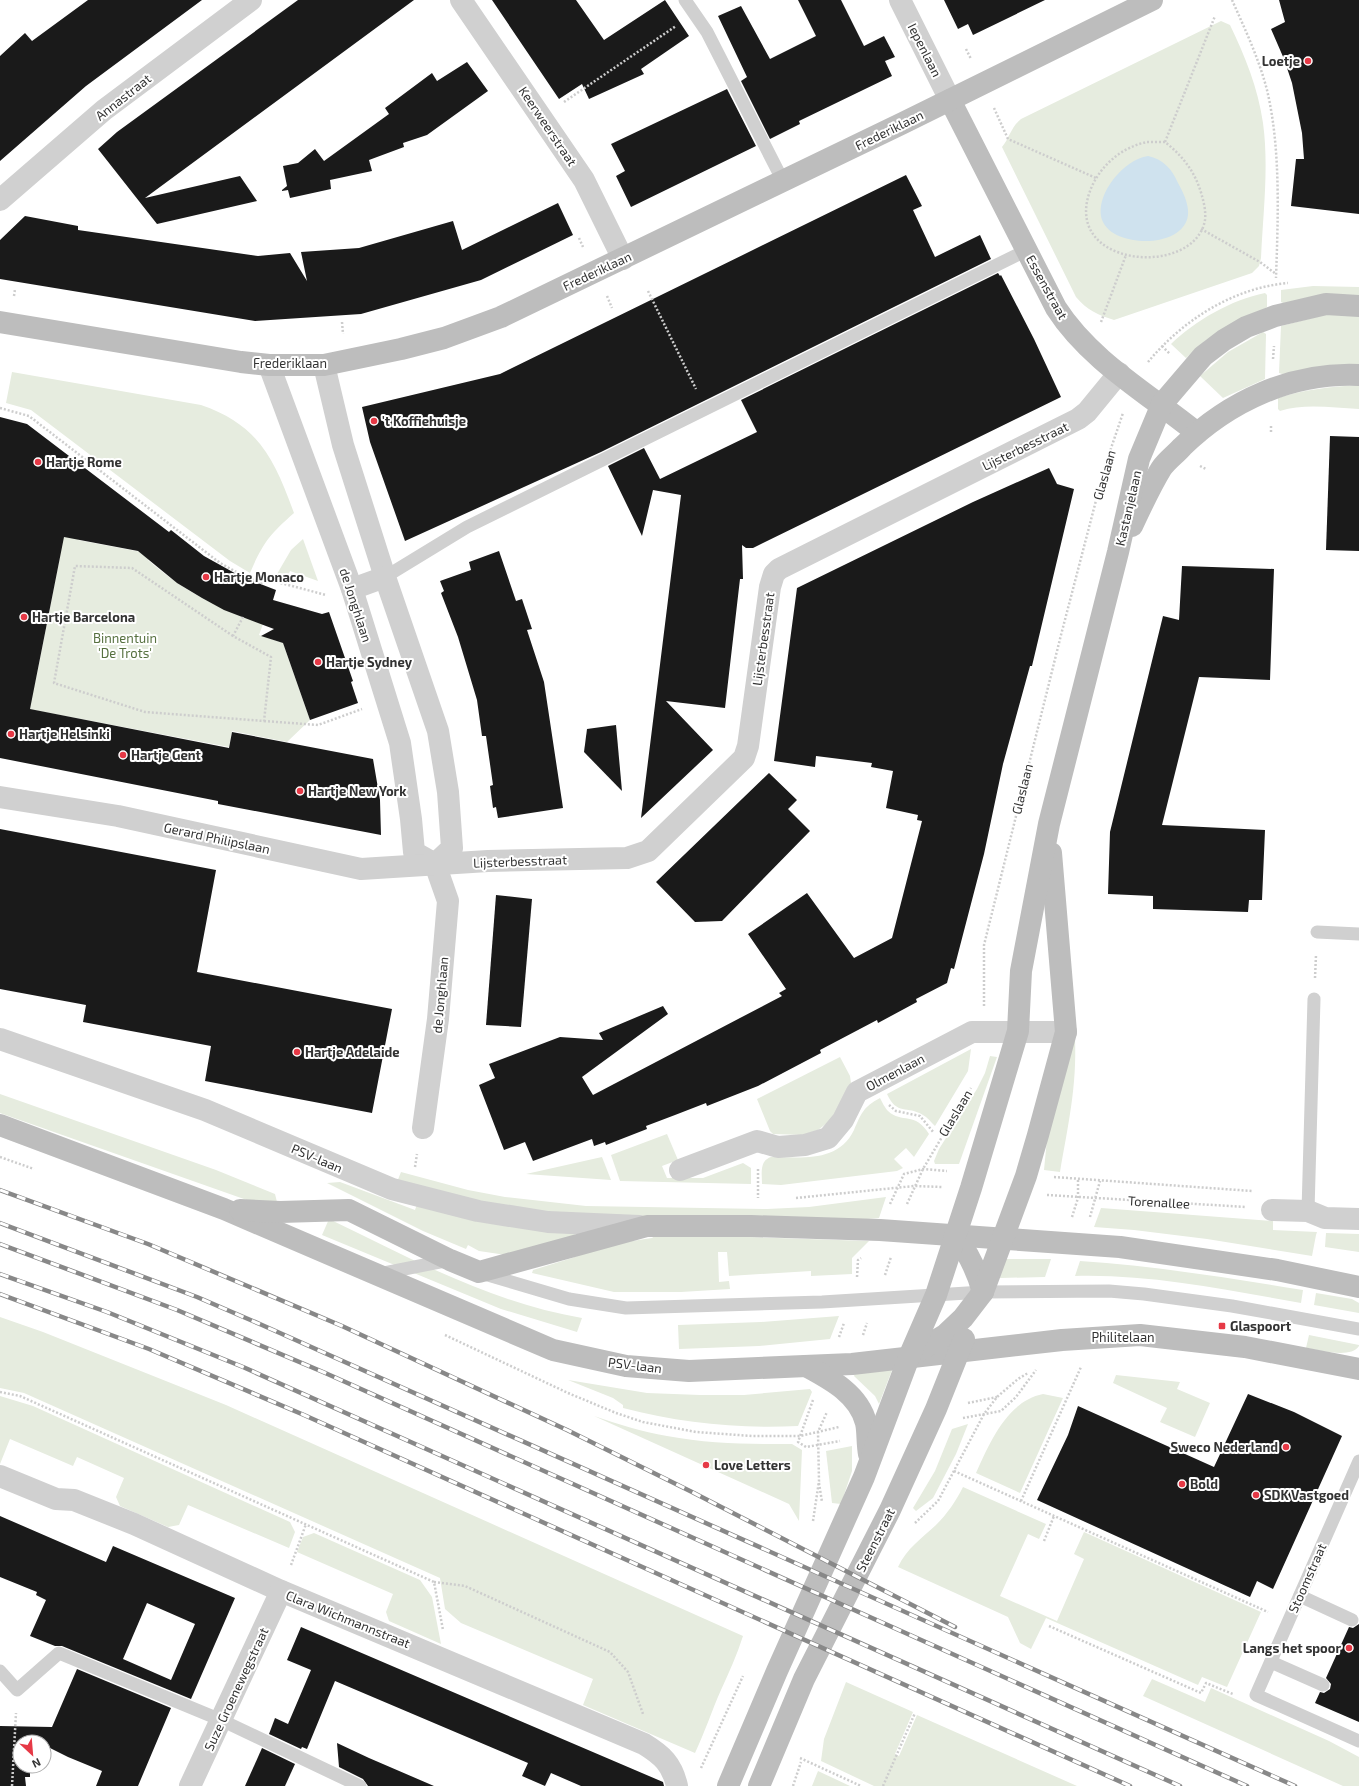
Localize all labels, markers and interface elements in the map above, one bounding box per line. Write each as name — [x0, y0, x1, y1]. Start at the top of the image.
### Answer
street label: Iepenlaan — [905, 20, 945, 80]
place label: Loetje — [1262, 53, 1300, 69]
marker: Loetje — [1303, 56, 1313, 66]
street label: Annastraat — [92, 70, 154, 124]
street label: Keerweerstraat — [515, 83, 581, 169]
street label: Frederiklaan — [852, 107, 926, 153]
street label: Frederiklaan — [560, 248, 634, 294]
street label: Essenstraat — [1023, 252, 1071, 322]
street label: Frederiklaan — [253, 355, 327, 371]
place label: 't Koffiehuisje — [382, 413, 466, 429]
marker: 't Koffiehuisje — [369, 416, 379, 426]
street label: Lijsterbesstraat — [979, 418, 1071, 474]
street label: Glaslaan — [1089, 448, 1119, 502]
place label: Hartje Rome — [46, 454, 122, 470]
marker: Hartje Rome — [33, 457, 43, 467]
street label: Kastanjelaan — [1112, 469, 1144, 547]
street label: de Jonghlaan — [337, 566, 375, 644]
place label: Hartje Monaco — [214, 569, 304, 585]
marker: Hartje Monaco — [201, 572, 211, 582]
street label: Lijsterbesstraat — [749, 591, 777, 687]
place label: Hartje Barcelona — [32, 609, 135, 625]
marker: Hartje Barcelona — [19, 612, 29, 622]
park label: Binnentuin 'De Trots' — [93, 630, 157, 661]
place label: Hartje Sydney — [326, 654, 413, 670]
marker: Hartje Sydney — [313, 657, 323, 667]
place label: Hartje Helsinki — [19, 726, 110, 742]
marker: Hartje Helsinki — [6, 729, 16, 739]
place label: Hartje Gent — [131, 747, 202, 763]
marker: Hartje Gent — [118, 750, 128, 760]
street label: Glaslaan — [1008, 762, 1036, 816]
place label: Hartje New York — [308, 783, 407, 799]
marker: Hartje New York — [295, 786, 305, 796]
street label: Gerard Philipslaan — [162, 819, 272, 857]
street label: Lijsterbesstraat — [473, 851, 567, 871]
street label: de Jonghlaan — [429, 956, 451, 1034]
place label: Hartje Adelaide — [305, 1044, 400, 1060]
marker: Hartje Adelaide — [292, 1047, 302, 1057]
street label: Olmenlaan — [863, 1050, 927, 1094]
street label: Glaslaan — [935, 1087, 975, 1139]
street label: PSV-laan — [289, 1140, 345, 1176]
street label: Torenallee — [1128, 1192, 1190, 1212]
place label: Glaspoort — [1230, 1318, 1292, 1334]
marker: Glaspoort — [1217, 1321, 1227, 1331]
street label: Philitelaan — [1091, 1329, 1155, 1345]
street label: PSV-laan — [607, 1354, 663, 1376]
place label: Sweco Nederland — [1170, 1439, 1278, 1455]
marker: Sweco Nederland — [1281, 1442, 1291, 1452]
place label: Love Letters — [714, 1457, 791, 1473]
marker: Love Letters — [701, 1460, 711, 1470]
place label: Bold — [1190, 1476, 1218, 1492]
marker: Bold — [1177, 1479, 1187, 1489]
place label: SDK Vastgoed — [1264, 1487, 1349, 1503]
marker: SDK Vastgoed — [1251, 1490, 1261, 1500]
street label: Steenstraat — [852, 1505, 898, 1575]
street label: Stoomstraat — [1285, 1541, 1329, 1615]
street label: Clara Wichmannstraat — [284, 1587, 412, 1651]
street label: Suze Groenewegstraat — [200, 1625, 272, 1753]
place label: Langs het spoor — [1243, 1640, 1341, 1656]
marker: Langs het spoor — [1344, 1643, 1354, 1653]
north arrow — [12, 1734, 52, 1774]
text: N — [30, 1756, 43, 1771]

